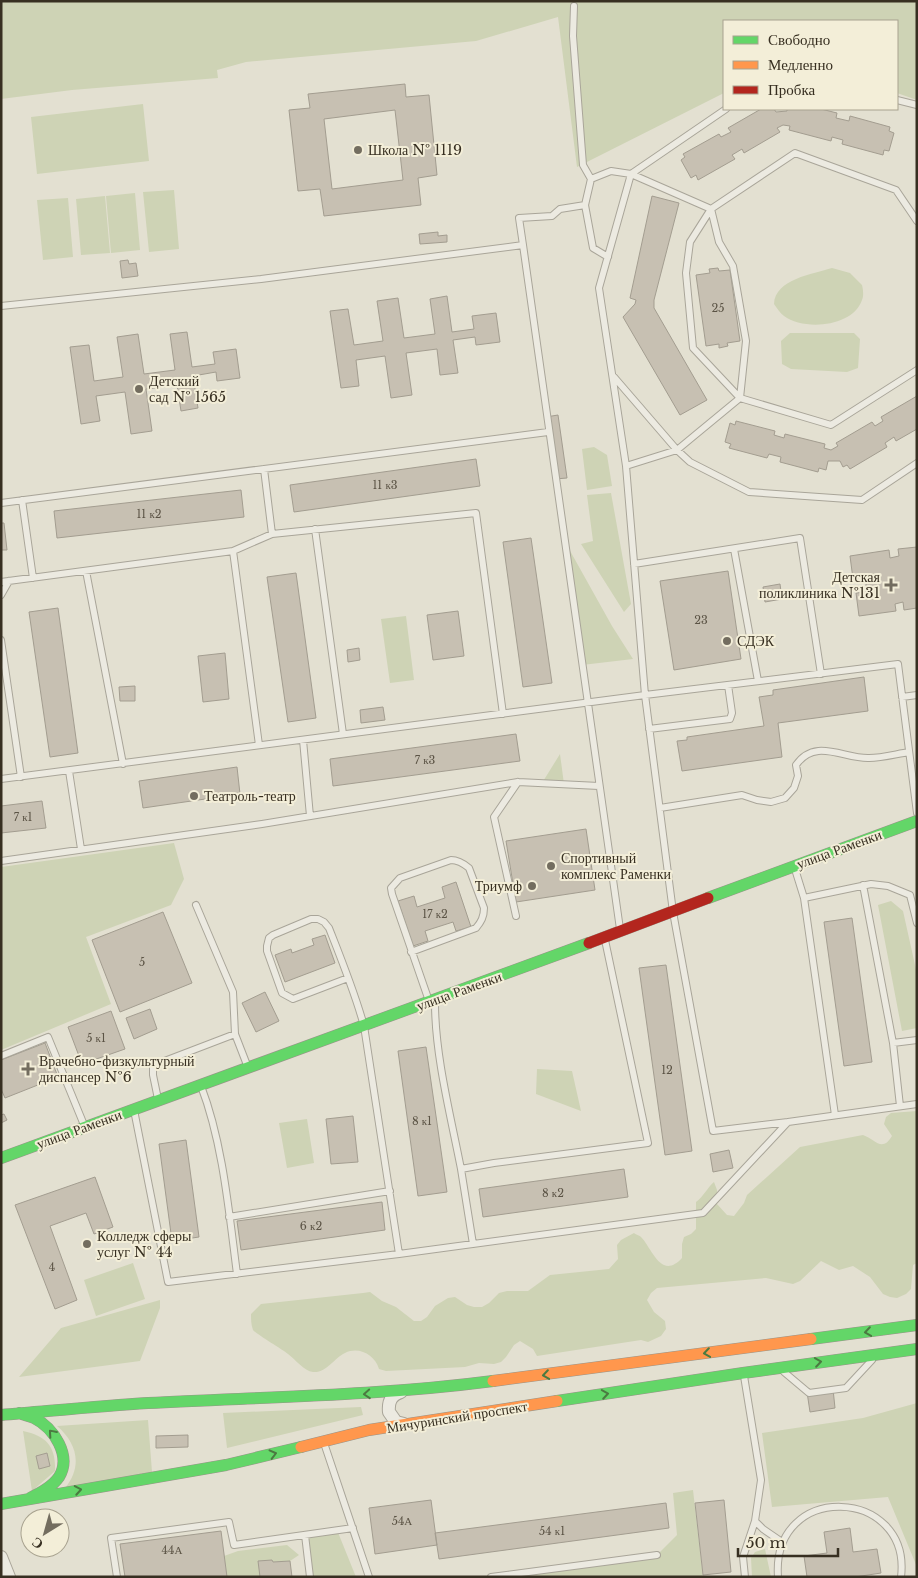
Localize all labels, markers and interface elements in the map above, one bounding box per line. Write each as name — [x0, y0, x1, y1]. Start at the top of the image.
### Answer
legend — [723, 20, 898, 110]
text: Свободно — [768, 30, 830, 49]
text: Медленно — [768, 55, 833, 74]
text: Пробка — [768, 80, 816, 99]
place label: Школа № 1119 — [368, 141, 462, 159]
marker: Школа № 1119 — [352, 144, 364, 156]
house number: 25 — [711, 301, 725, 315]
place label: Детский сад № 1565 — [149, 372, 226, 406]
marker: Детский сад № 1565 — [133, 383, 145, 395]
house number: 11 к3 — [372, 478, 398, 492]
house number: 11 к2 — [136, 507, 162, 521]
place label: Детская поликлиника №131 — [759, 568, 881, 602]
marker: Детская поликлиника №131 — [884, 578, 898, 592]
house number: 23 — [694, 613, 708, 627]
place label: СДЭК — [737, 632, 775, 650]
marker: СДЭК — [721, 635, 733, 647]
house number: 7 к3 — [415, 753, 436, 767]
place label: Театроль-театр — [204, 787, 296, 805]
marker: Театроль-театр — [188, 790, 200, 802]
house number: 7 к1 — [14, 810, 33, 824]
street label: улица Раменки — [794, 825, 885, 873]
place label: Спортивный комплекс Раменки — [561, 849, 671, 883]
marker: Спортивный комплекс Раменки — [545, 860, 557, 872]
place label: Триумф — [475, 877, 522, 895]
marker: Триумф — [526, 880, 538, 892]
house number: 17 к2 — [422, 907, 448, 921]
house number: 5 — [139, 955, 145, 969]
street label: улица Раменки — [414, 967, 505, 1015]
house number: 5 к1 — [86, 1031, 106, 1045]
place label: Врачебно-физкультурный диспансер №6 — [39, 1052, 195, 1086]
marker: Врачебно-физкультурный диспансер №6 — [21, 1062, 35, 1076]
house number: 12 — [661, 1063, 673, 1077]
street label: улица Раменки — [34, 1105, 125, 1153]
house number: 8 к1 — [412, 1114, 432, 1128]
house number: 8 к2 — [542, 1186, 564, 1200]
house number: 6 к2 — [300, 1219, 322, 1233]
place label: Колледж сферы услуг № 44 — [97, 1227, 192, 1261]
marker: Колледж сферы услуг № 44 — [81, 1238, 93, 1250]
house number: 4 — [49, 1260, 55, 1274]
one-way arrow — [864, 1326, 873, 1336]
one-way arrow — [703, 1347, 711, 1358]
one-way arrow — [813, 1358, 822, 1368]
one-way arrow — [542, 1369, 550, 1380]
one-way arrow — [363, 1388, 371, 1399]
one-way arrow — [601, 1389, 609, 1400]
street label: Мичуринский проспект — [385, 1397, 529, 1437]
one-way arrow — [49, 1430, 58, 1439]
one-way arrow — [269, 1449, 278, 1460]
one-way arrow — [74, 1486, 83, 1496]
north arrow — [20, 1508, 70, 1558]
house number: 54А — [392, 1514, 412, 1528]
house number: 54 к1 — [539, 1524, 565, 1538]
scale bar — [738, 1526, 838, 1558]
text: С — [28, 1533, 47, 1554]
text: 50 m — [746, 1533, 786, 1552]
house number: 44А — [162, 1543, 182, 1557]

